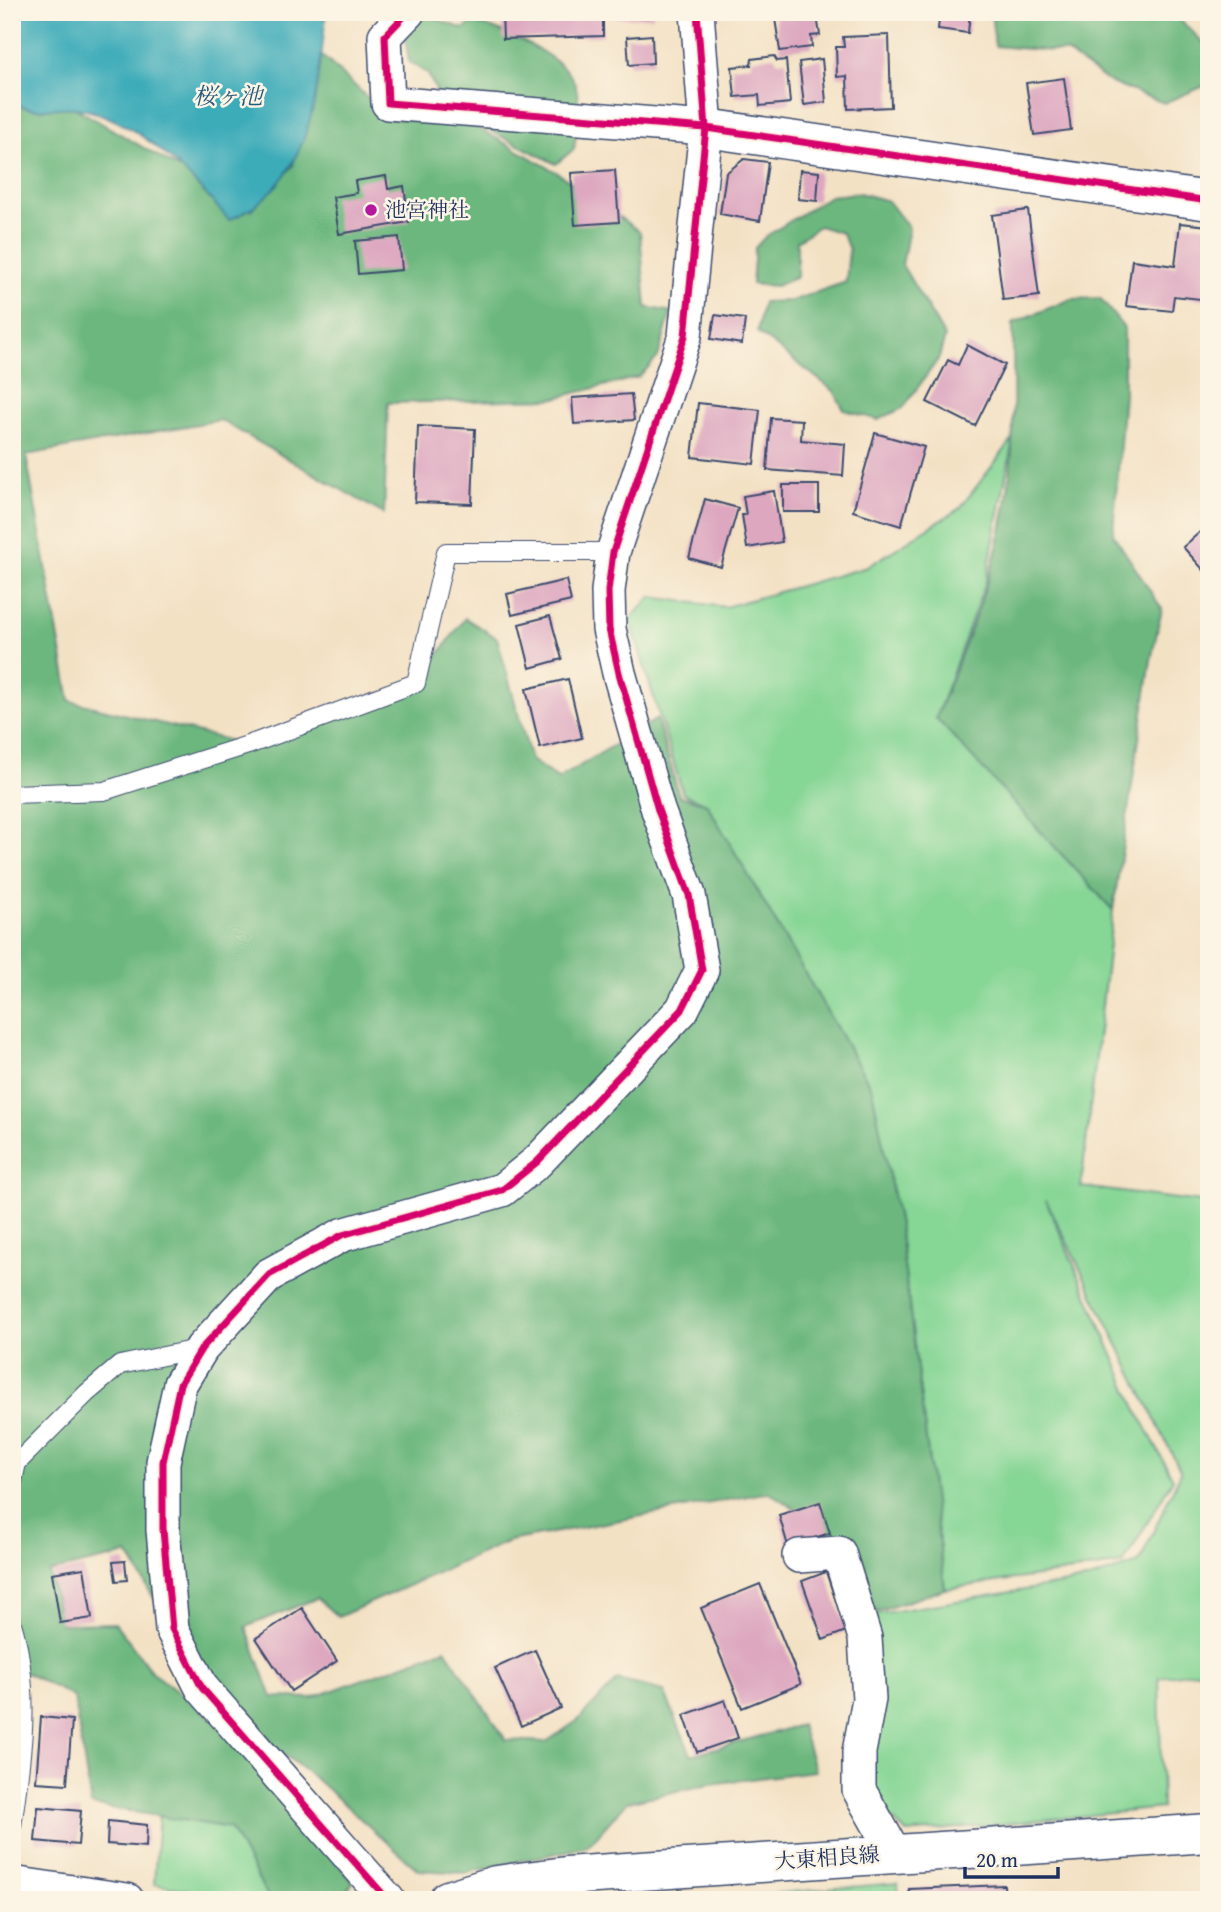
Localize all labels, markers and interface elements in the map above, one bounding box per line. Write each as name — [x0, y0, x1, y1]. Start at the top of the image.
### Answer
water label: 桜ヶ池 — [194, 79, 266, 112]
place label: 池宮神社 — [385, 194, 469, 225]
marker: 池宮神社 — [363, 202, 379, 218]
scale bar — [965, 1835, 1058, 1879]
street label: 大東相良線 — [774, 1838, 880, 1877]
text: 20 m — [976, 1844, 1018, 1875]

